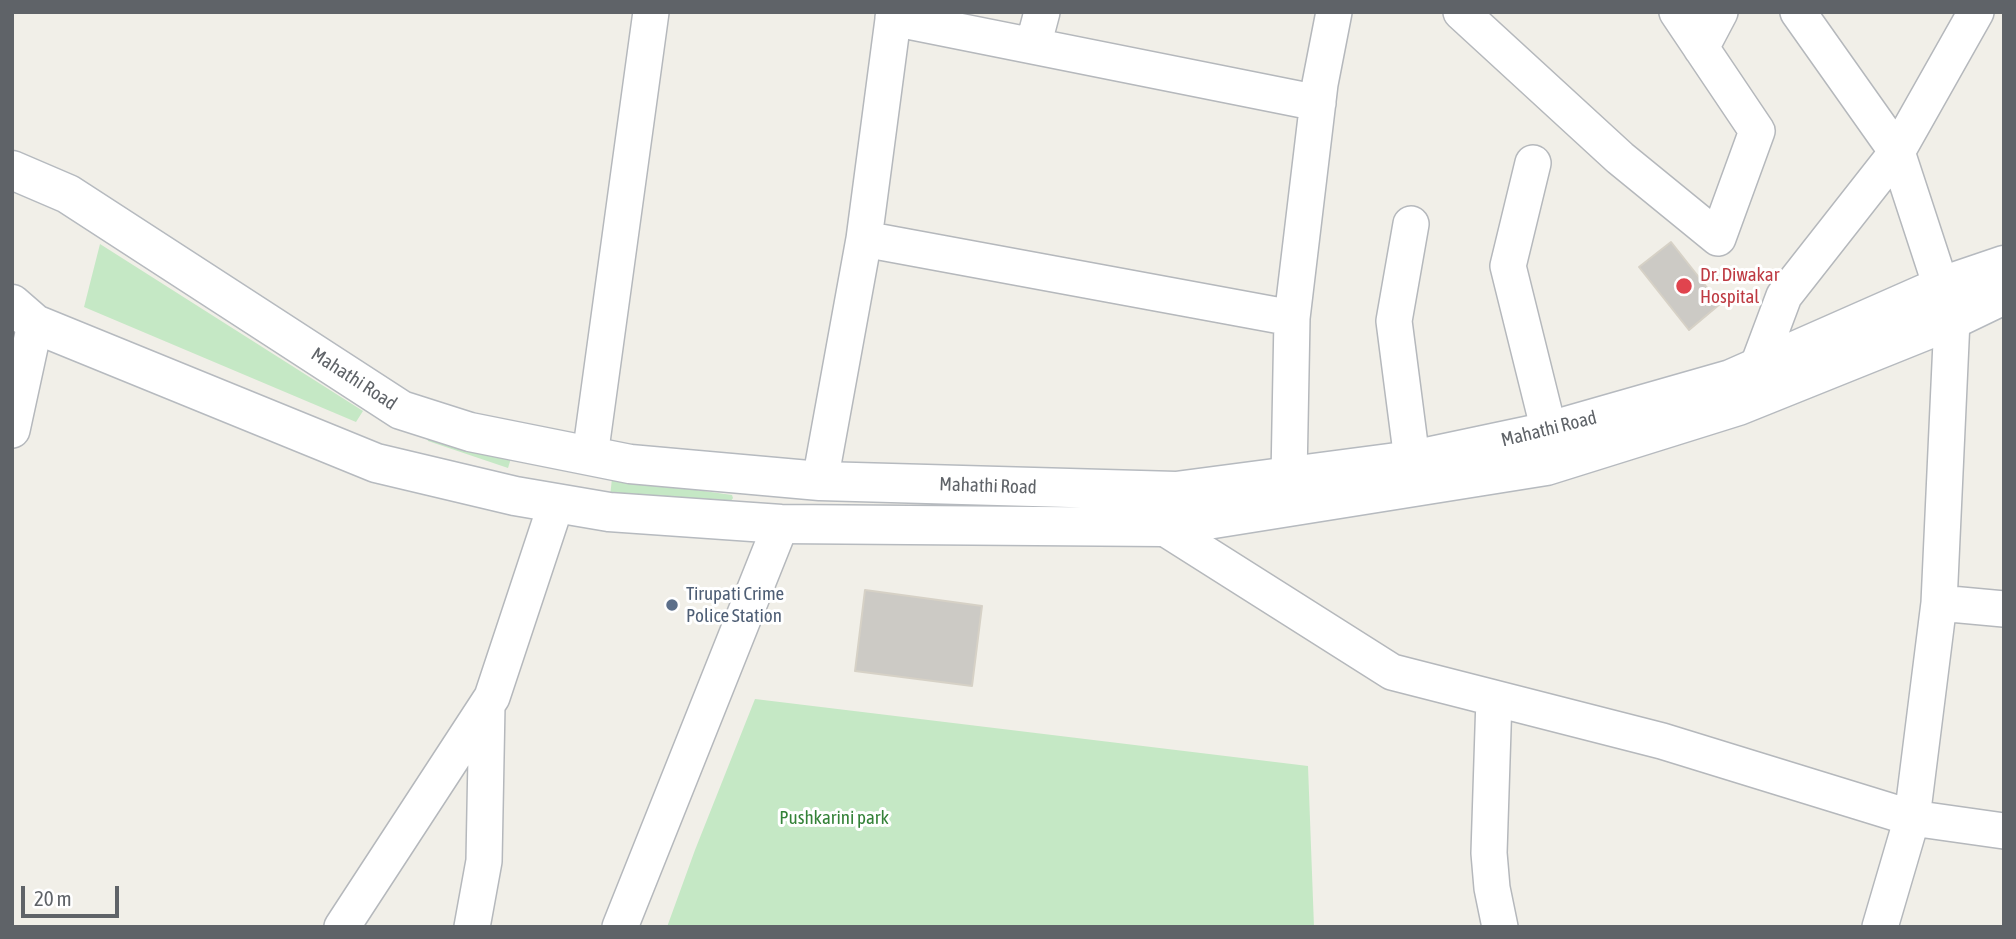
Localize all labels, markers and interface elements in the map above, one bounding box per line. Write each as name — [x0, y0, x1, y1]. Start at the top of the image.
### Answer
place label: Dr. Diwakar Hospital — [1700, 264, 1779, 308]
marker: Dr. Diwakar Hospital — [1674, 276, 1694, 296]
street label: Mahathi Road — [307, 343, 401, 415]
street label: Mahathi Road — [1499, 406, 1599, 452]
street label: Mahathi Road — [939, 473, 1037, 499]
place label: Tirupati Crime Police Station — [686, 583, 784, 627]
marker: Tirupati Crime Police Station — [664, 597, 680, 613]
park label: Pushkarini park — [779, 807, 889, 829]
scale bar — [24, 872, 122, 916]
text: 20 m — [34, 886, 72, 910]

